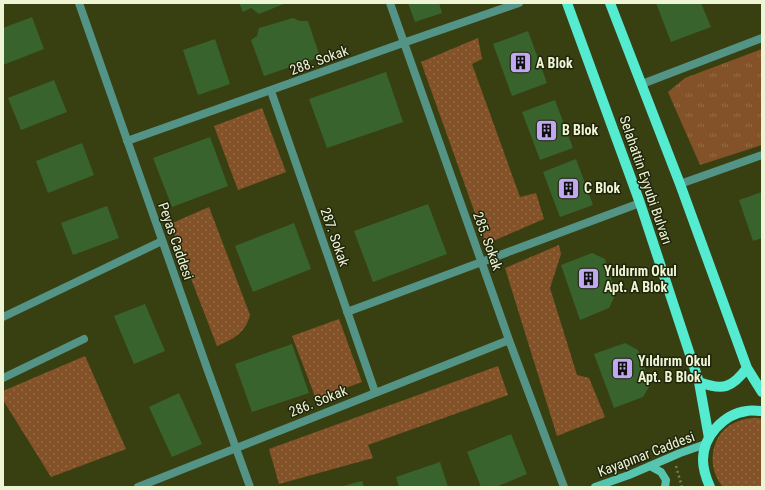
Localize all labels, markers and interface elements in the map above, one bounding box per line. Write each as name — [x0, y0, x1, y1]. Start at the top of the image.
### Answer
street label: 288. Sokak — [287, 42, 351, 78]
building icon: A Blok — [507, 50, 533, 76]
place label: A Blok — [536, 55, 573, 71]
street label: Selahattin Eyyubi Bulvarı — [616, 114, 676, 246]
building icon: B Blok — [534, 117, 560, 143]
place label: B Blok — [562, 122, 598, 138]
building icon: C Blok — [555, 175, 581, 201]
place label: C Blok — [584, 180, 621, 196]
street label: Peyas Caddesi — [155, 200, 197, 282]
street label: 287. Sokak — [317, 205, 353, 269]
street label: 285. Sokak — [470, 209, 506, 273]
place label: Yıldırım Okul Apt. A Blok — [604, 263, 677, 295]
building icon: Yıldırım Okul Apt. A Blok — [576, 266, 602, 292]
place label: Yıldırım Okul Apt. B Blok — [638, 353, 711, 385]
building icon: Yıldırım Okul Apt. B Blok — [609, 356, 635, 382]
street label: 286. Sokak — [287, 382, 350, 420]
street label: Kayapınar Caddesi — [595, 428, 697, 480]

